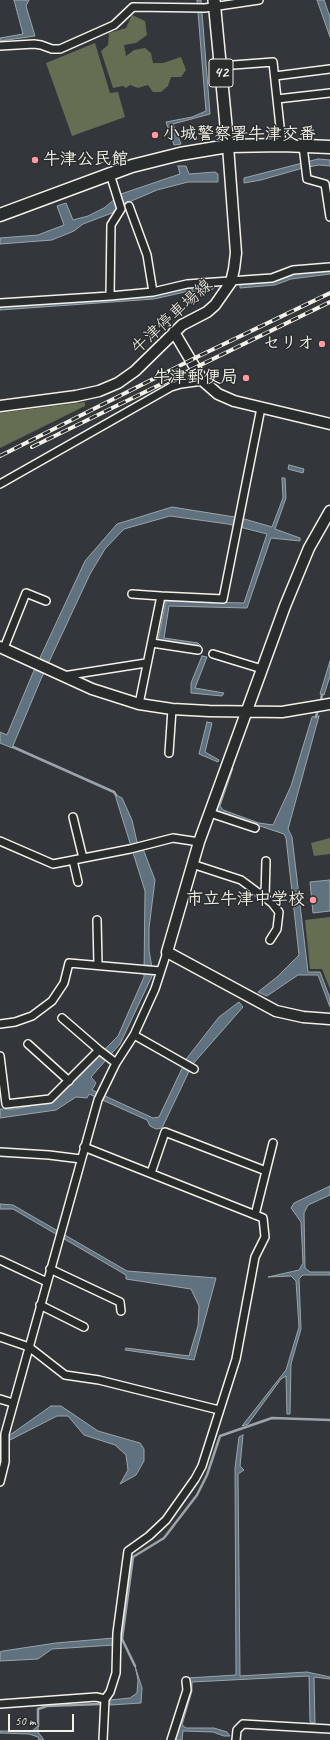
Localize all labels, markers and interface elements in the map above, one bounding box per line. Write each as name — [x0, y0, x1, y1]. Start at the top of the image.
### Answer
road number: 42 — [209, 59, 233, 87]
place label: 小城警察署牛津交番 — [163, 125, 316, 145]
marker: 小城警察署牛津交番 — [150, 130, 160, 140]
place label: 牛津公民館 — [43, 150, 128, 170]
marker: 牛津公民館 — [30, 155, 40, 165]
street label: 牛津停車場線 — [127, 275, 217, 359]
place label: セリオ — [263, 334, 314, 354]
marker: セリオ — [317, 339, 327, 349]
place label: 牛津郵便局 — [153, 368, 238, 388]
marker: 牛津郵便局 — [241, 373, 251, 383]
place label: 市立牛津中学校 — [186, 890, 305, 910]
marker: 市立牛津中学校 — [308, 895, 318, 905]
scale bar — [10, 1706, 76, 1732]
text: 50 m — [15, 1713, 35, 1729]

